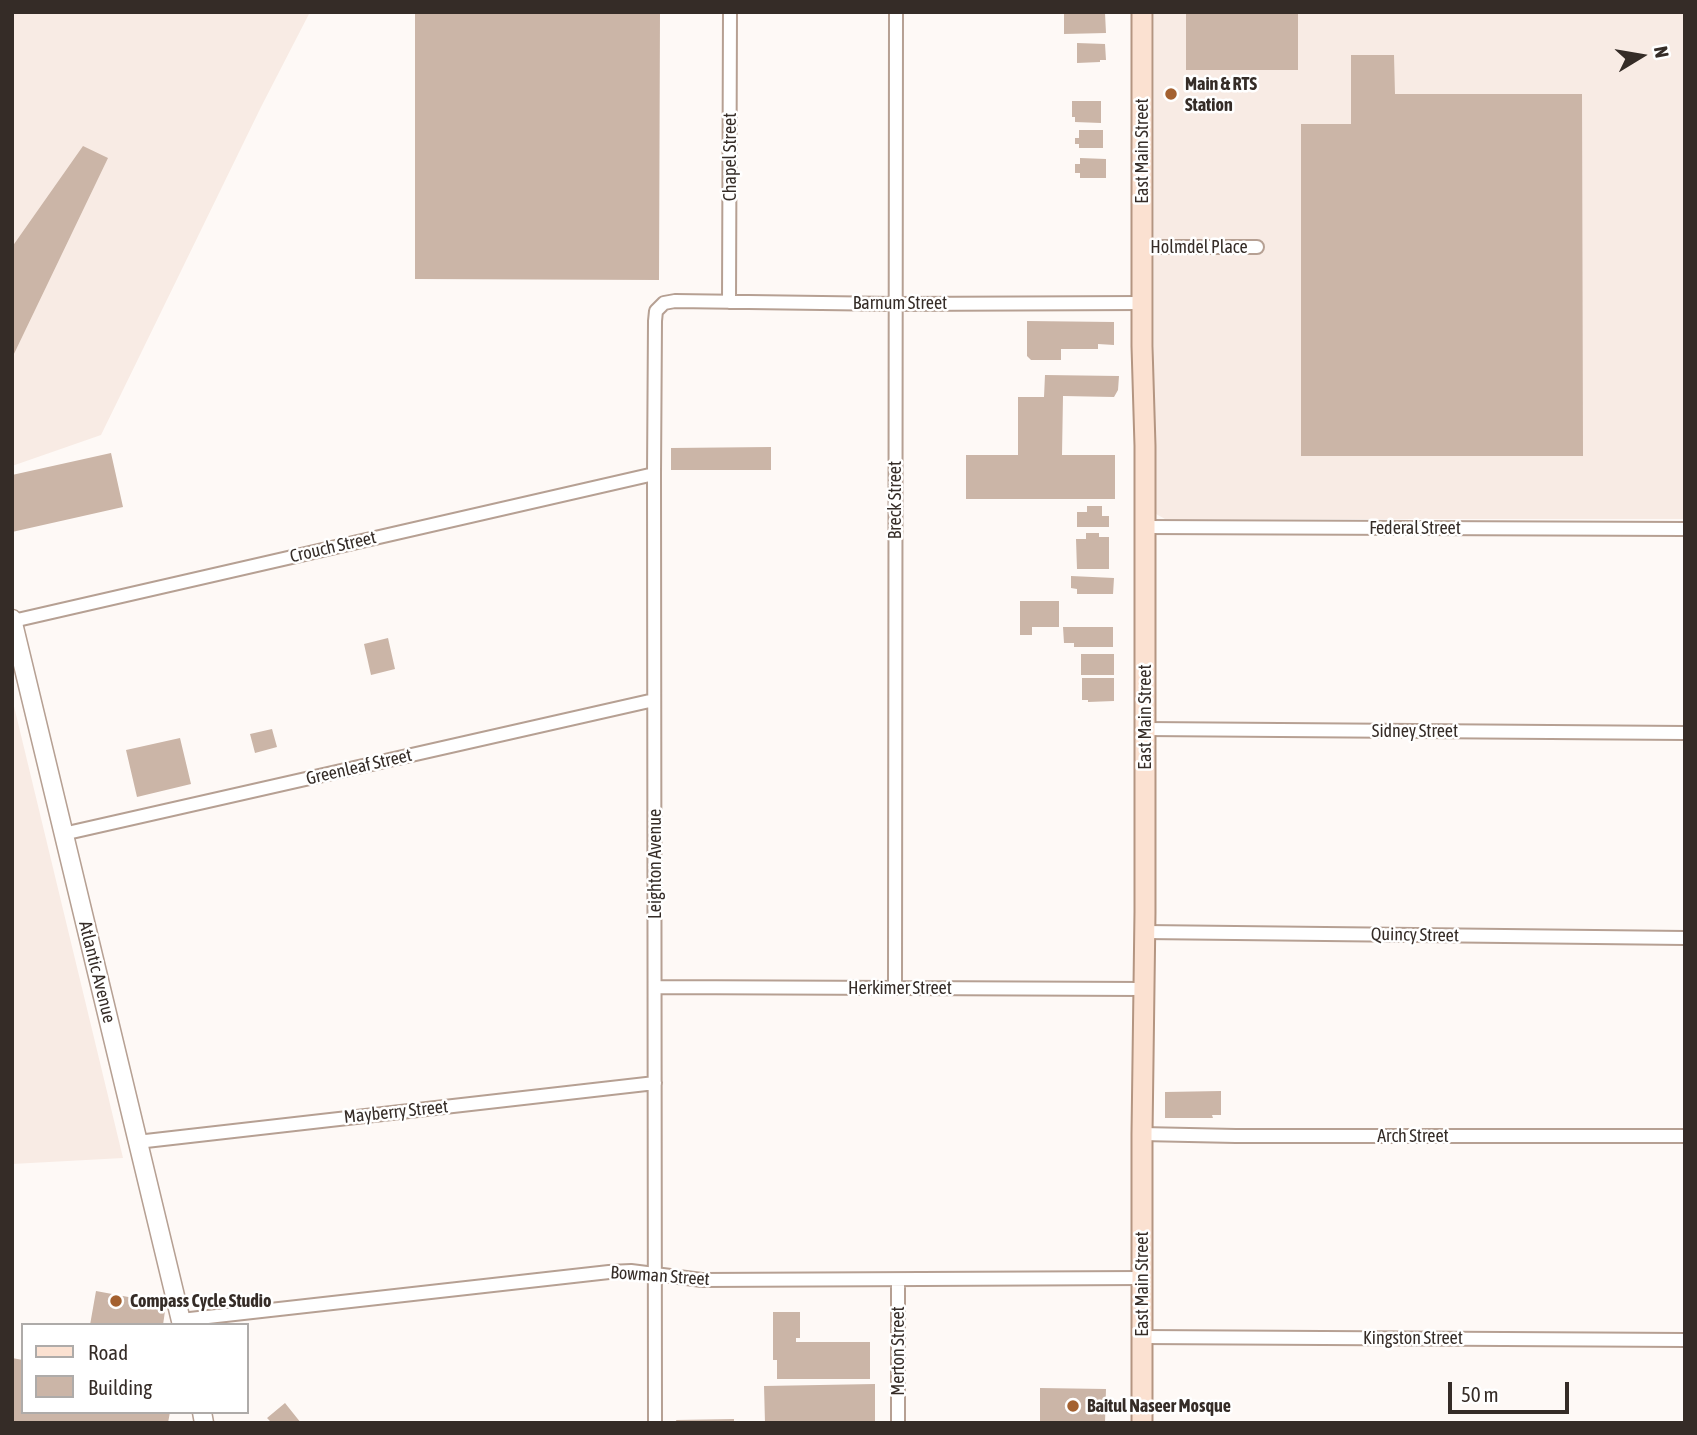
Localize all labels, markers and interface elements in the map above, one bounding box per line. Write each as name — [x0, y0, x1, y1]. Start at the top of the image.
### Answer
north arrow — [1606, 21, 1676, 91]
text: N — [1650, 44, 1673, 60]
place label: Main & RTS Station — [1185, 73, 1257, 116]
marker: Main & RTS Station — [1163, 86, 1179, 102]
street label: East Main Street — [1131, 98, 1153, 204]
street label: Chapel Street — [719, 113, 741, 201]
street label: Holmdel Place — [1150, 236, 1248, 258]
street label: Barnum Street — [853, 292, 947, 314]
street label: Breck Street — [884, 461, 906, 539]
street label: Federal Street — [1369, 517, 1461, 539]
street label: Crouch Street — [288, 527, 378, 567]
street label: East Main Street — [1134, 664, 1156, 770]
street label: Sidney Street — [1372, 720, 1458, 742]
street label: Greenleaf Street — [304, 744, 414, 790]
street label: Leighton Avenue — [644, 809, 666, 919]
street label: Atlantic Avenue — [74, 919, 120, 1025]
street label: Quincy Street — [1371, 923, 1459, 947]
street label: Herkimer Street — [848, 977, 952, 999]
street label: Mayberry Street — [343, 1096, 449, 1128]
street label: Arch Street — [1377, 1125, 1449, 1147]
street label: East Main Street — [1131, 1231, 1153, 1337]
street label: Bowman Street — [610, 1262, 710, 1290]
place label: Compass Cycle Studio — [130, 1290, 271, 1312]
marker: Compass Cycle Studio — [108, 1293, 124, 1309]
street label: Merton Street — [887, 1306, 909, 1396]
legend — [21, 1323, 248, 1414]
street label: Kingston Street — [1363, 1327, 1463, 1349]
text: Road — [88, 1340, 128, 1364]
scale bar — [1452, 1368, 1573, 1412]
text: Building — [88, 1375, 152, 1399]
text: 50 m — [1461, 1382, 1499, 1406]
place label: Baitul Naseer Mosque — [1087, 1395, 1231, 1417]
marker: Baitul Naseer Mosque — [1065, 1398, 1081, 1414]

